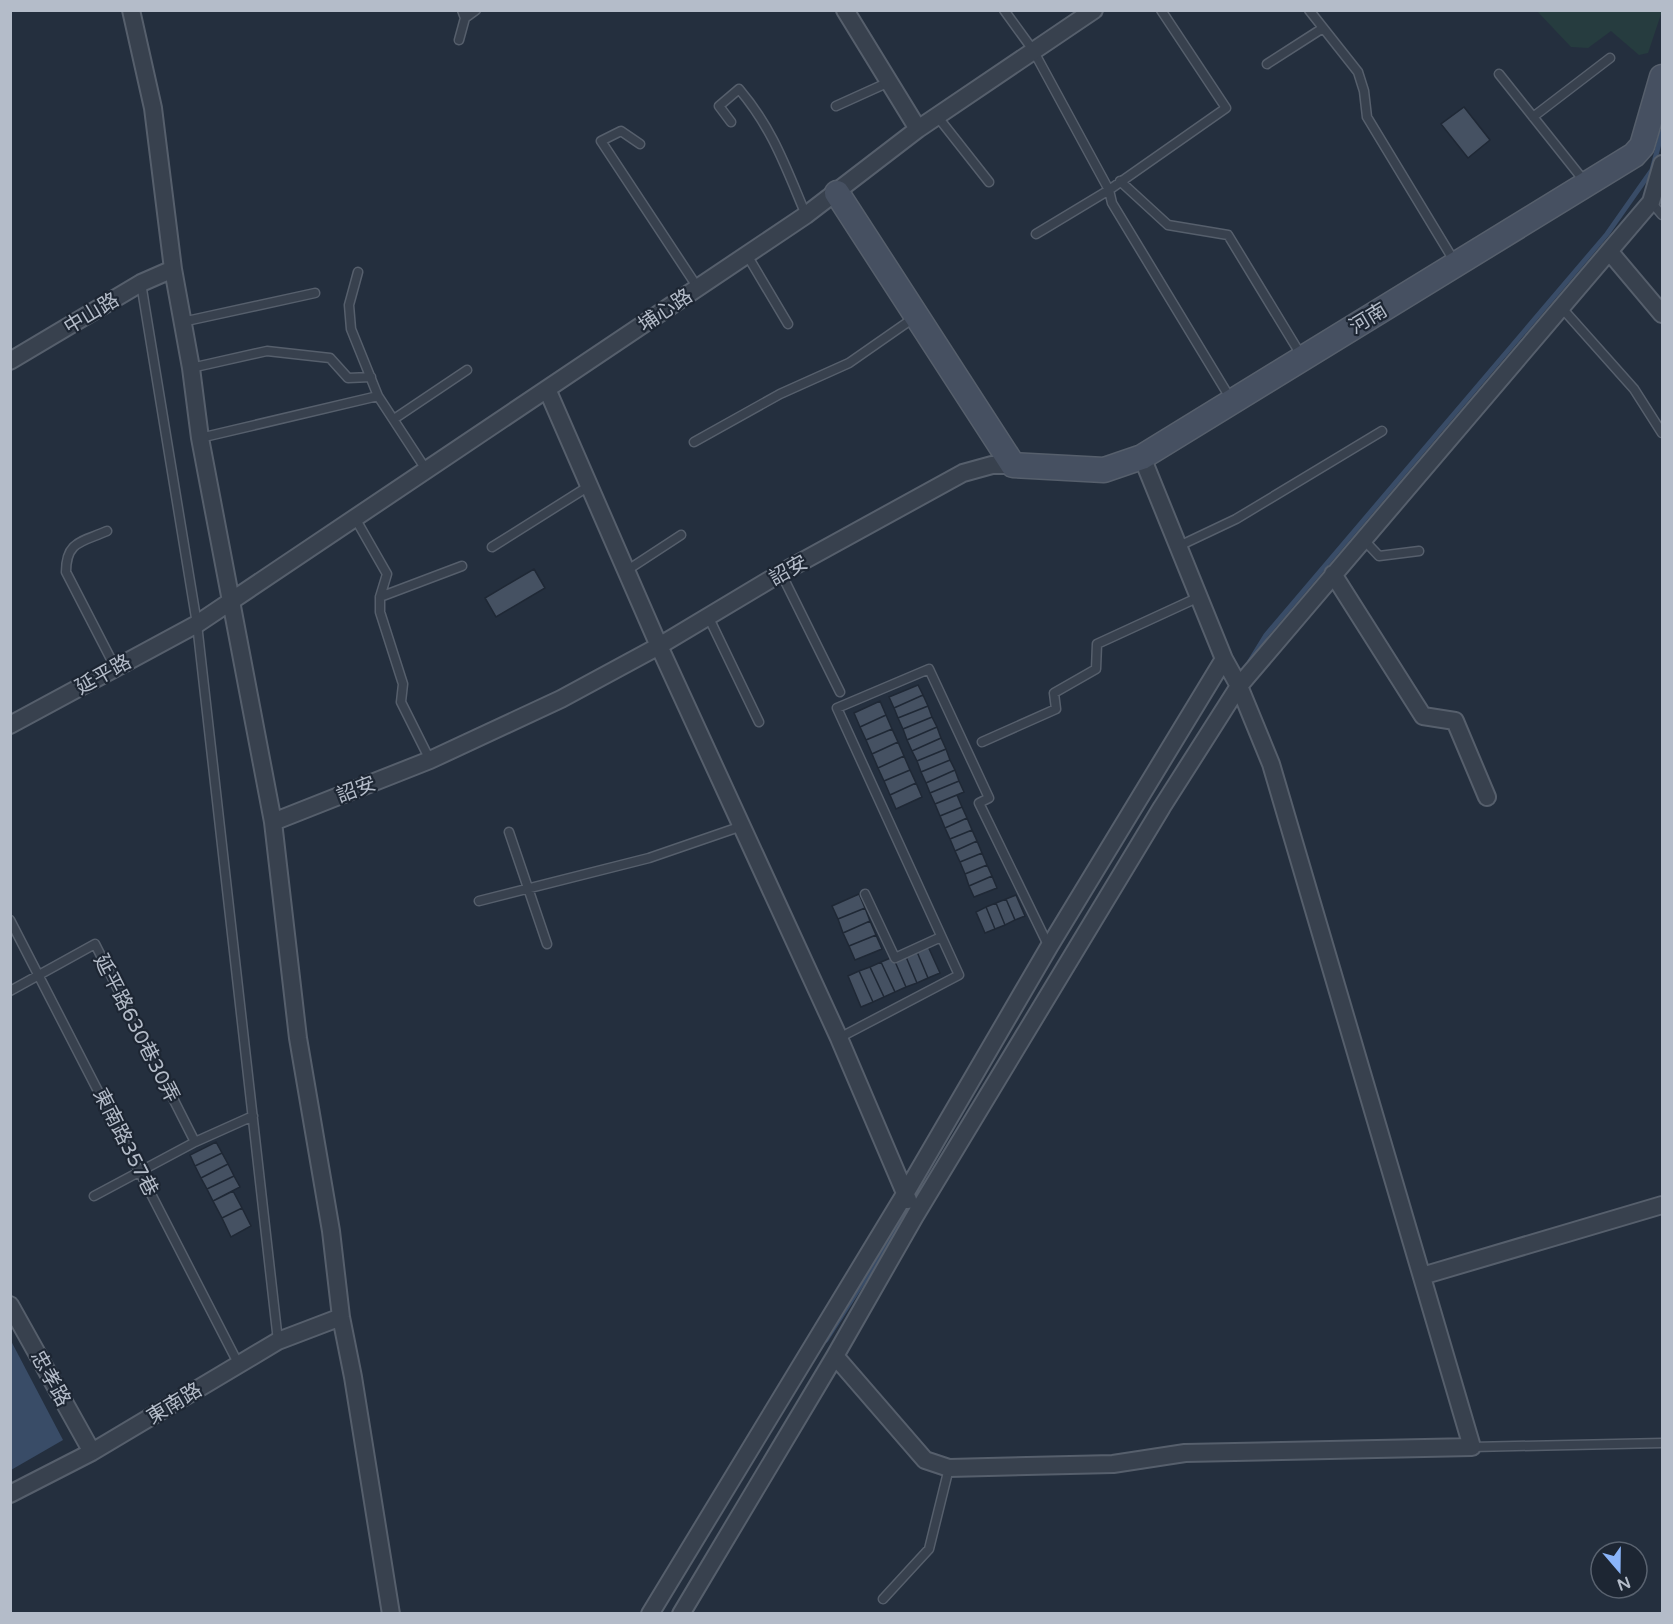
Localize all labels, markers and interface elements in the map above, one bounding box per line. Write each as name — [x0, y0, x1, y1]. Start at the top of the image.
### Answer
street label: 埔心路 — [634, 284, 697, 338]
street label: 中山路 — [60, 288, 123, 340]
street label: 河南 — [1345, 298, 1392, 339]
street label: 詔安 — [765, 551, 812, 591]
street label: 延平路 — [71, 650, 136, 700]
street label: 詔安 — [333, 772, 379, 808]
street label: 延平路630巷30弄 — [88, 950, 184, 1106]
street label: 東南路357巷 — [88, 1085, 163, 1200]
street label: 忠孝路 — [25, 1346, 75, 1411]
street label: 東南路 — [143, 1378, 206, 1430]
north arrow — [1589, 1540, 1649, 1600]
text: N — [1614, 1572, 1633, 1595]

